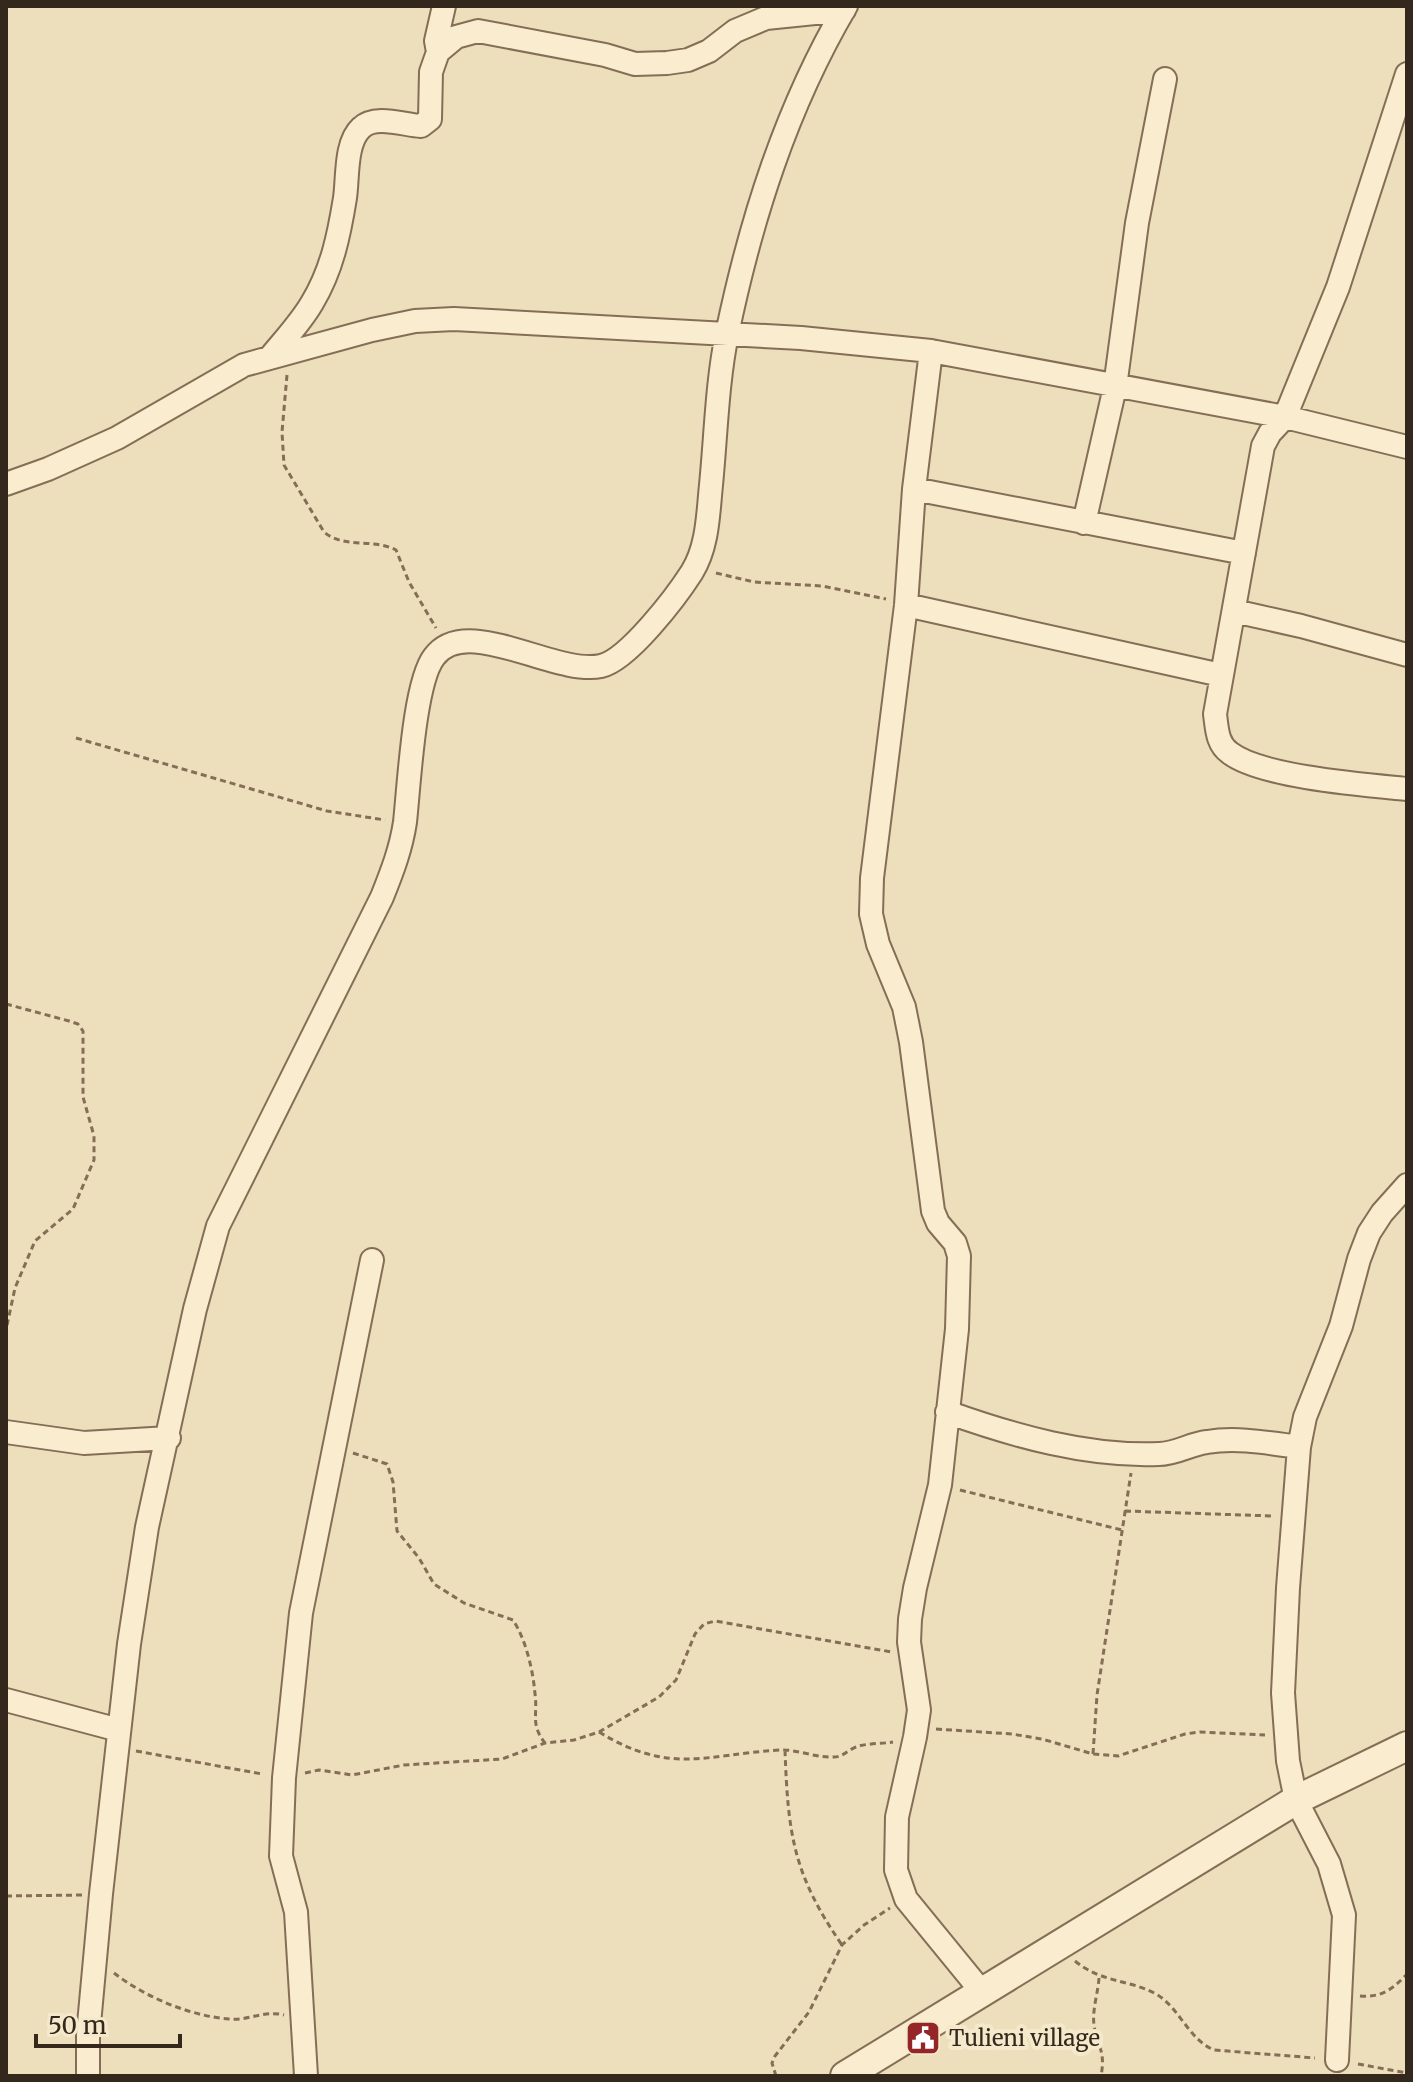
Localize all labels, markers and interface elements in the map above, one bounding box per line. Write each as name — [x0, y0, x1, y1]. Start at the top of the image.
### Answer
scale bar — [36, 1998, 180, 2048]
text: 50 m — [48, 2010, 107, 2041]
public building icon: Tulieni village — [904, 2019, 942, 2057]
place label: Tulieni village — [949, 2024, 1100, 2052]

